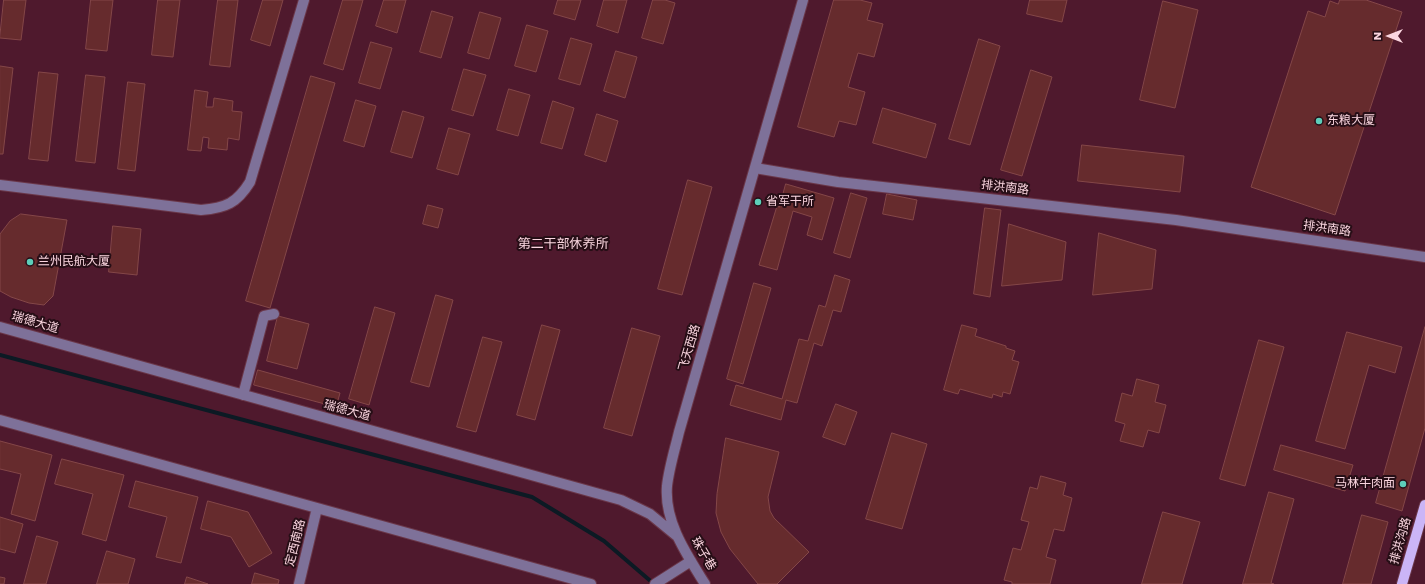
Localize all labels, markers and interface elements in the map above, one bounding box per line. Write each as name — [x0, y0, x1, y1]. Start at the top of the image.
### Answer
north arrow — [1369, 16, 1409, 56]
text: N — [1369, 32, 1385, 40]
place label: 东粮大厦 — [1327, 114, 1375, 128]
marker: 东粮大厦 — [1314, 116, 1324, 126]
street label: 排洪南路 — [980, 178, 1030, 198]
place label: 省军干所 — [766, 195, 814, 209]
marker: 省军干所 — [753, 197, 763, 207]
street label: 排洪南路 — [1302, 219, 1352, 239]
district label: 第二干部休养所 — [518, 237, 608, 253]
place label: 兰州民航大厦 — [38, 255, 110, 269]
marker: 兰州民航大厦 — [25, 257, 35, 267]
street label: 瑞德大道 — [10, 309, 60, 337]
street label: 飞天西路 — [676, 323, 704, 373]
street label: 瑞德大道 — [322, 398, 372, 424]
place label: 马林牛肉面 — [1335, 477, 1395, 491]
marker: 马林牛肉面 — [1398, 479, 1408, 489]
street label: 排洪沟路 — [1387, 516, 1415, 566]
street label: 定西南路 — [283, 518, 309, 568]
street label: 珠子巷 — [688, 535, 718, 573]

